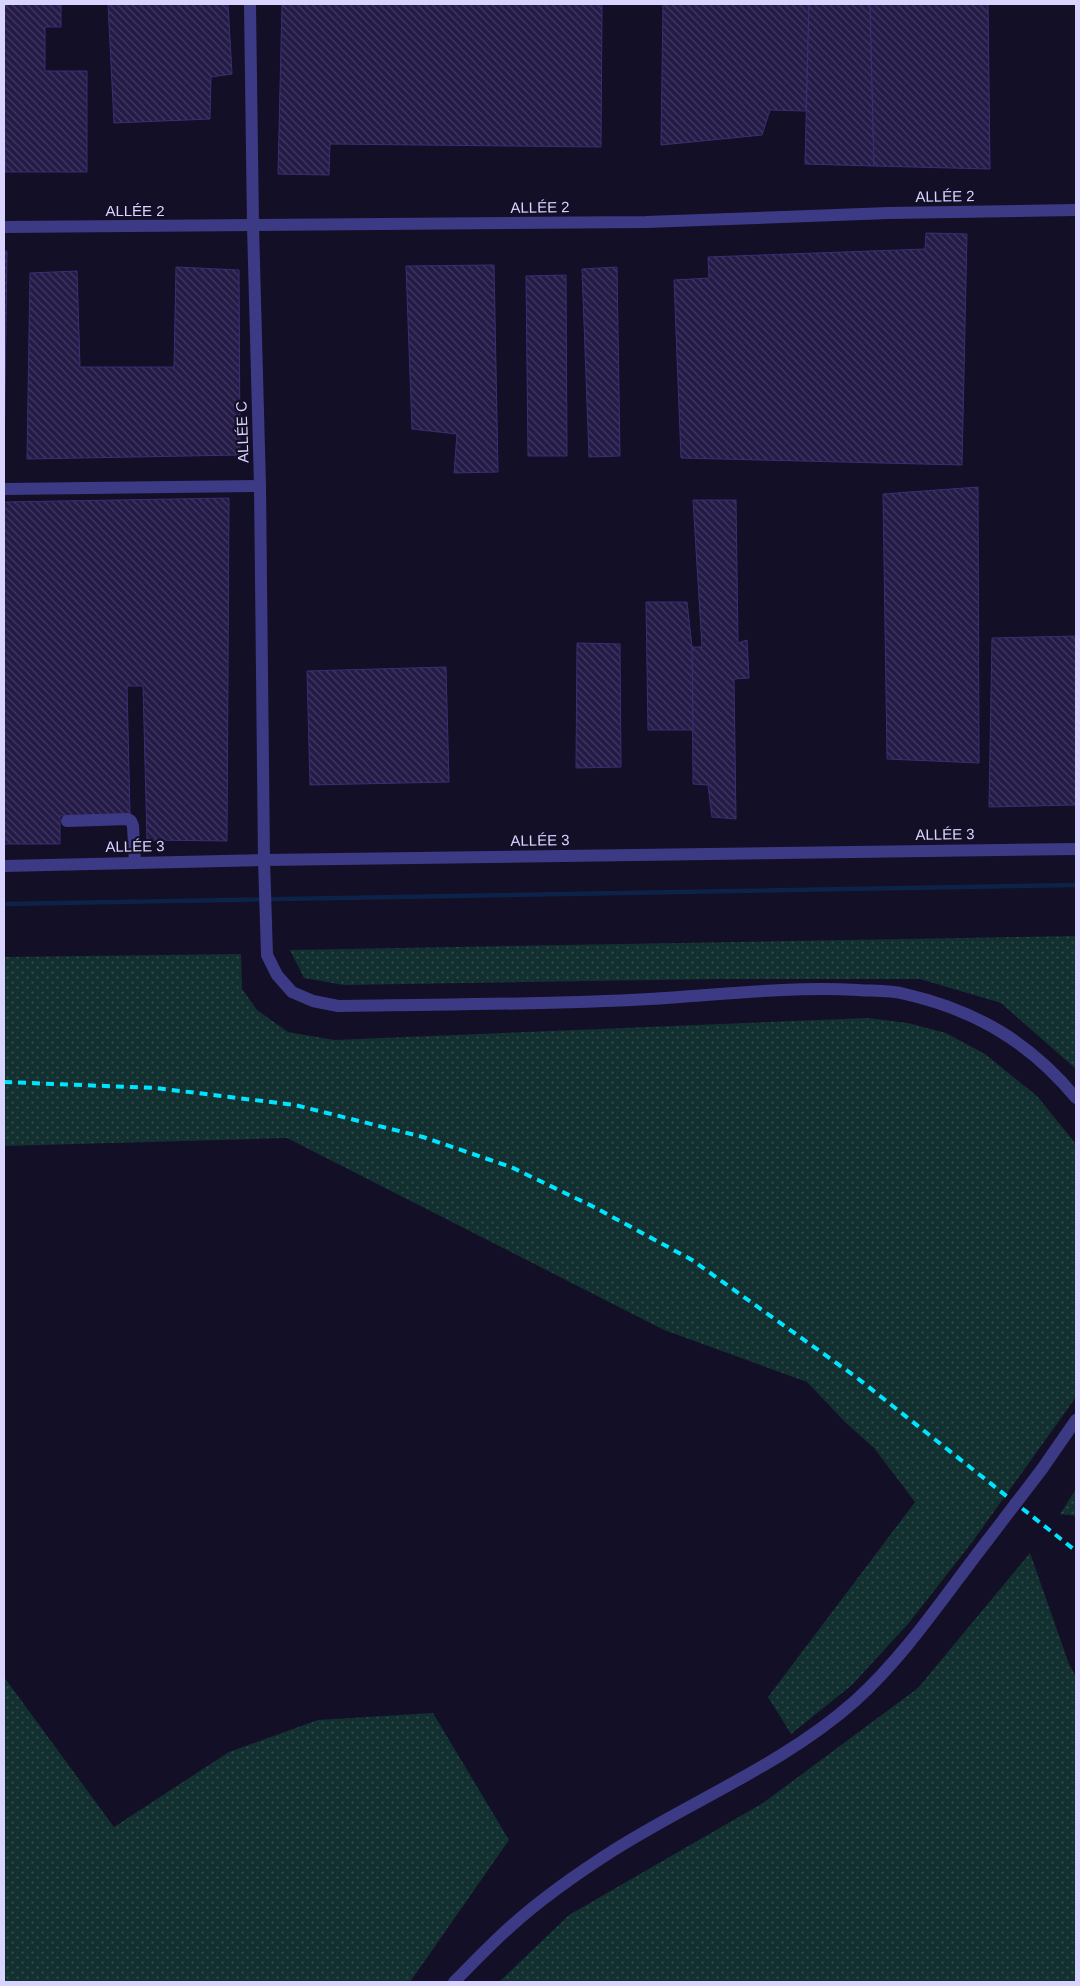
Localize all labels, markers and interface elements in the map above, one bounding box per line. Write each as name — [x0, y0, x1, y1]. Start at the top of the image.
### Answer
street label: ALLÉE 2 — [915, 187, 975, 205]
street label: ALLÉE 2 — [510, 198, 570, 216]
street label: ALLÉE 2 — [105, 202, 165, 219]
street label: ALLÉE C — [232, 401, 252, 463]
street label: ALLÉE 3 — [915, 825, 975, 843]
street label: ALLÉE 3 — [510, 831, 570, 849]
street label: ALLÉE 3 — [105, 837, 165, 855]

